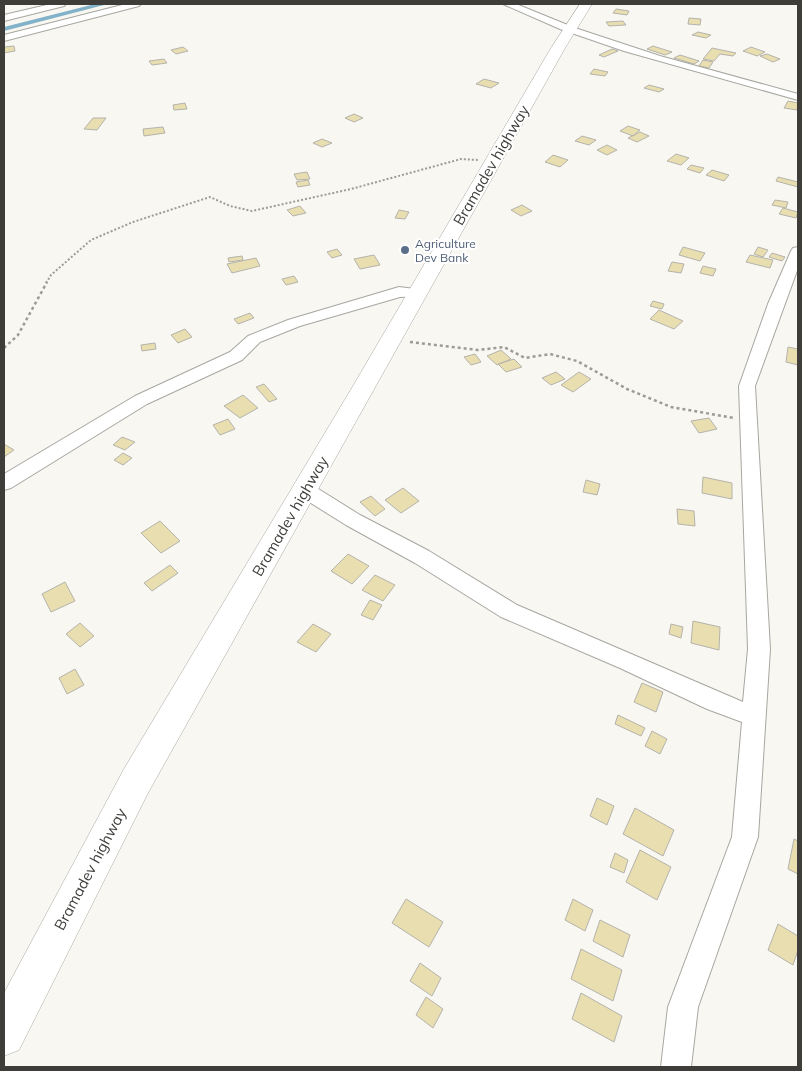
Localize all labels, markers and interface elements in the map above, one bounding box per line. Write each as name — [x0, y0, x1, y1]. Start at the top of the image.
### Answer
street label: Bramadev highway — [449, 102, 533, 228]
place label: Agriculture Dev Bank — [415, 236, 476, 265]
marker: Agriculture Dev Bank — [399, 244, 411, 256]
street label: Bramadev highway — [248, 453, 332, 579]
street label: Bramadev highway — [50, 805, 130, 933]

